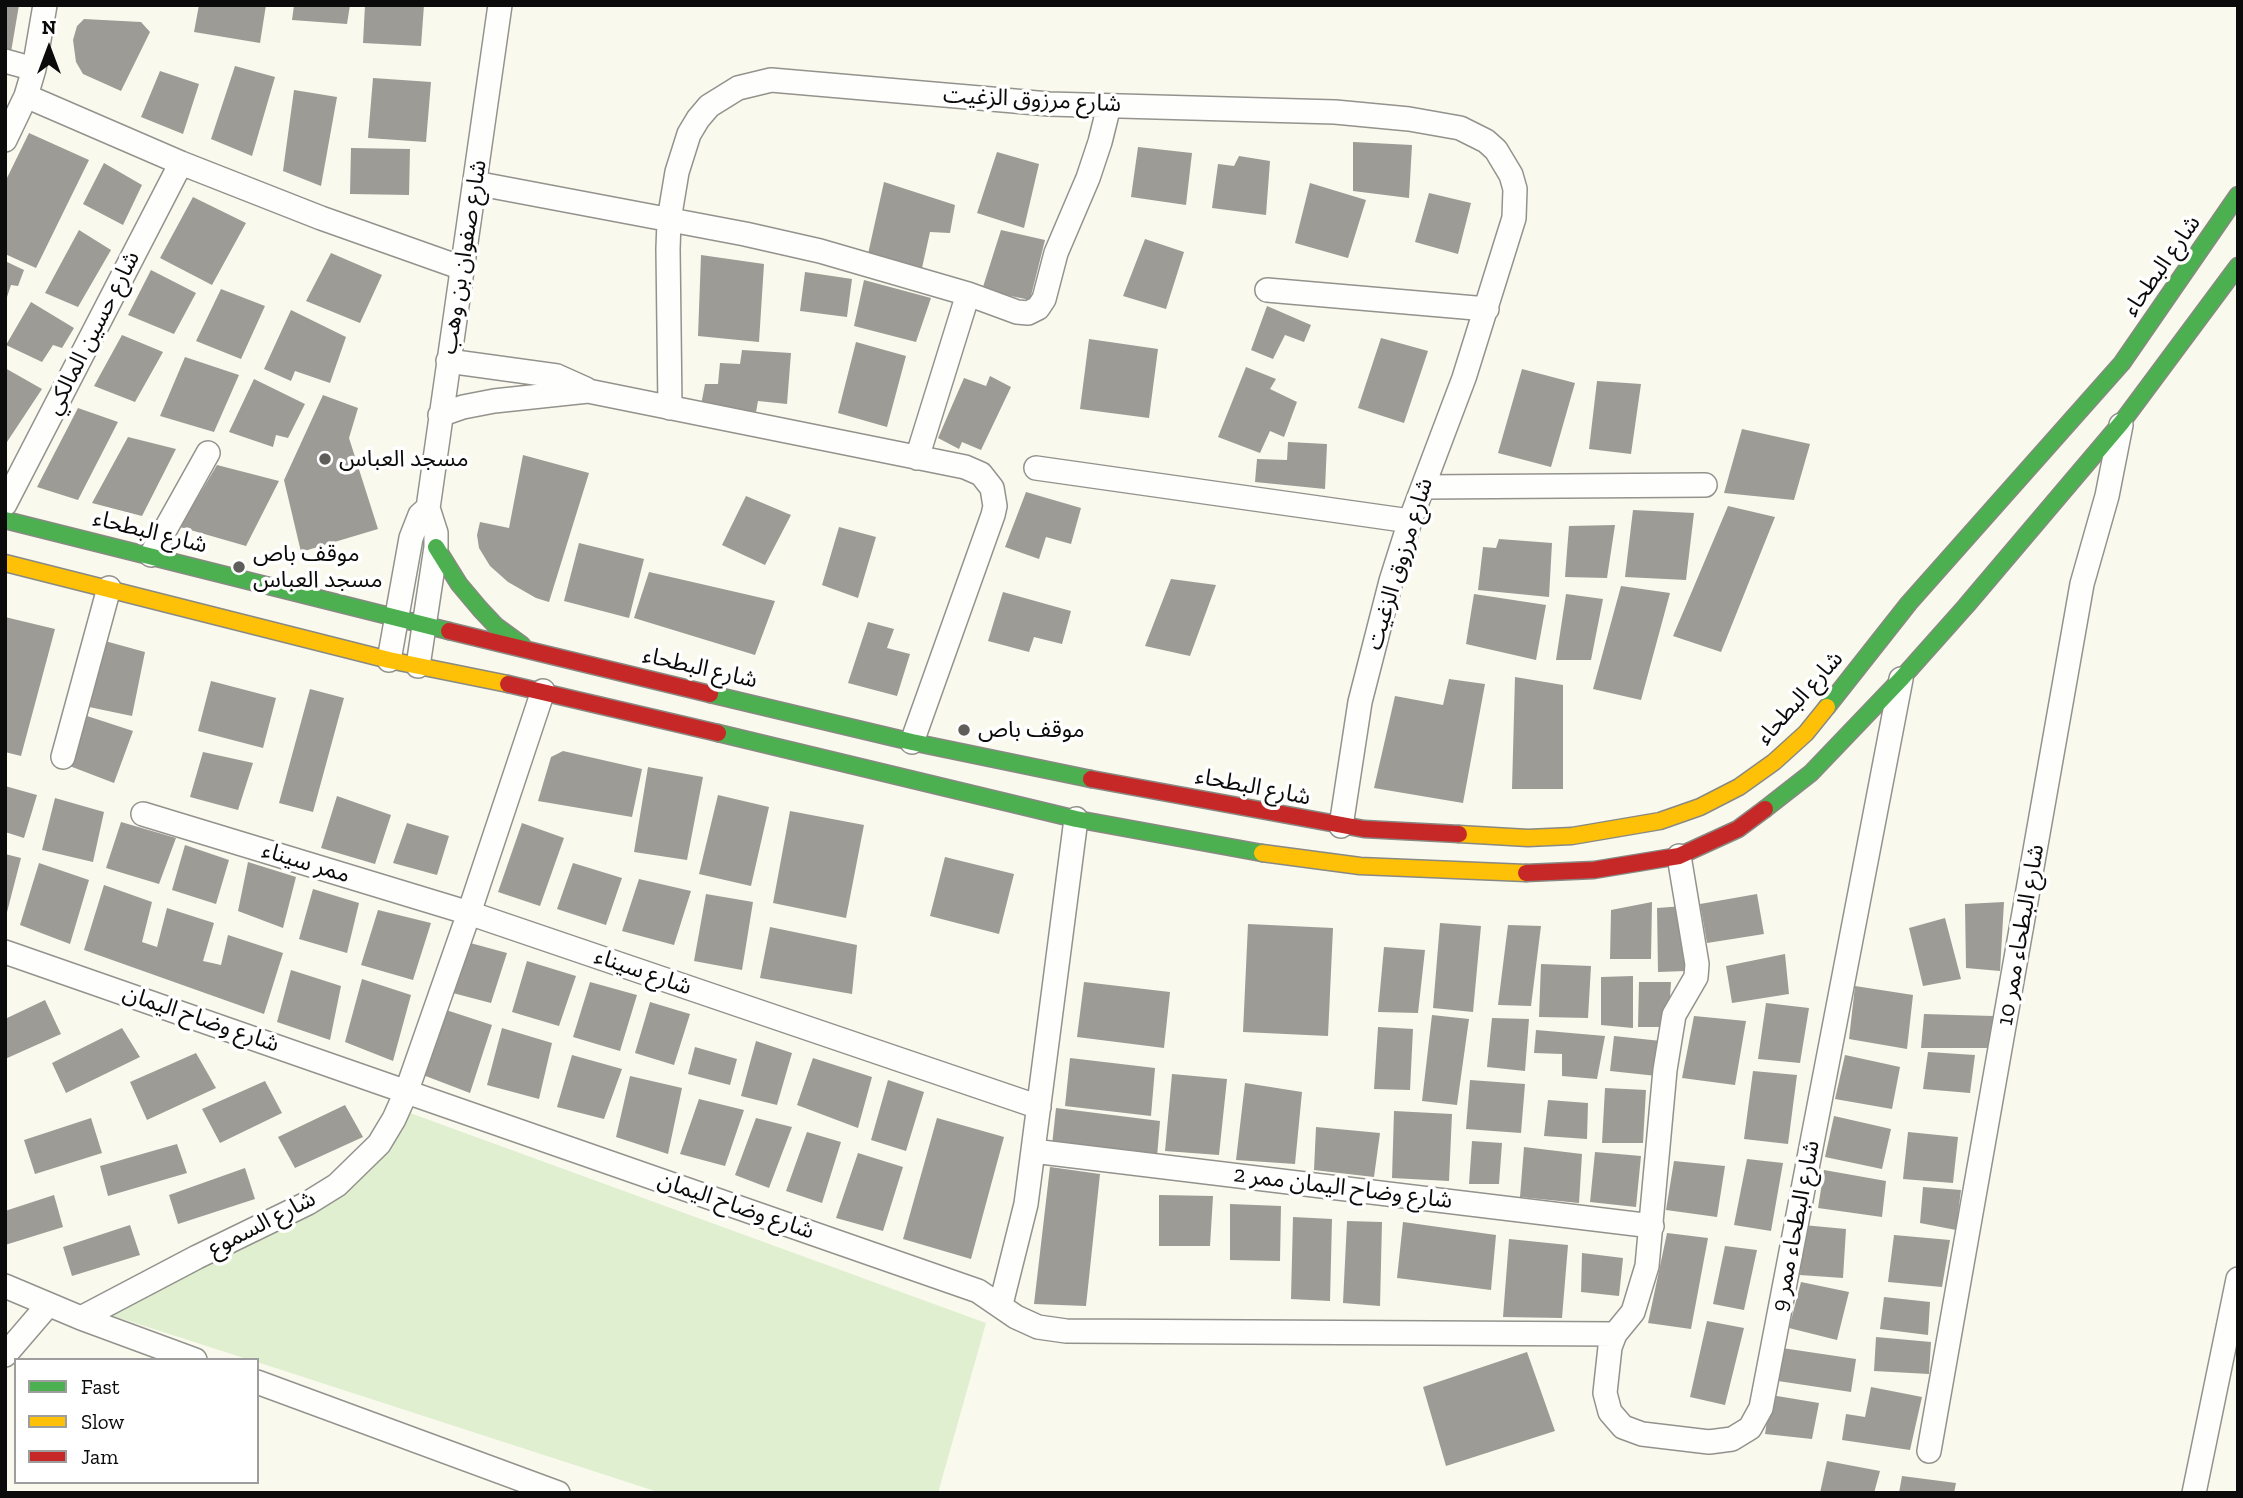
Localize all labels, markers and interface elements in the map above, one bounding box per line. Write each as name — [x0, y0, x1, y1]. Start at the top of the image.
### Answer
north arrow — [14, 14, 84, 84]
text: N — [42, 16, 56, 39]
street label: شارع مرزوق الزغيت — [942, 82, 1122, 118]
street label: شارع صفوان بن وهب — [435, 158, 493, 356]
street label: شارع البطحاء — [2117, 210, 2207, 322]
street label: شارع حسين المالكي — [40, 247, 146, 419]
place label: مسجد العباس — [339, 445, 469, 473]
marker: مسجد العباس — [317, 451, 333, 467]
street label: شارع مرزوق الزغيت — [1361, 475, 1439, 653]
street label: شارع البطحاء — [90, 505, 210, 559]
place label: موقف باص مسجد العباس — [253, 540, 383, 594]
marker: موقف باص مسجد العباس — [231, 559, 247, 575]
street label: شارع البطحاء — [640, 641, 760, 695]
street label: شارع البطحاء — [1751, 645, 1849, 751]
place label: موقف باص — [978, 716, 1085, 744]
marker: موقف باص — [956, 722, 972, 738]
street label: شارع البطحاء — [1193, 762, 1313, 812]
street label: ممر سيناء — [259, 837, 353, 889]
street label: شارع البطحاء ممر 10 — [1991, 842, 2051, 1028]
street label: شارع سيناء — [591, 943, 695, 1001]
street label: شارع وضاح اليمان — [119, 979, 283, 1059]
street label: شارع البطحاء ممر 9 — [1766, 1138, 1826, 1314]
street label: شارع وضاح اليمان ممر 2 — [1232, 1161, 1454, 1215]
street label: شارع وضاح اليمان — [654, 1166, 818, 1246]
street label: شارع السموع — [204, 1185, 320, 1263]
legend — [14, 1358, 259, 1484]
text: Fast — [81, 1374, 120, 1399]
text: Slow — [81, 1409, 124, 1434]
text: Jam — [81, 1444, 118, 1469]

